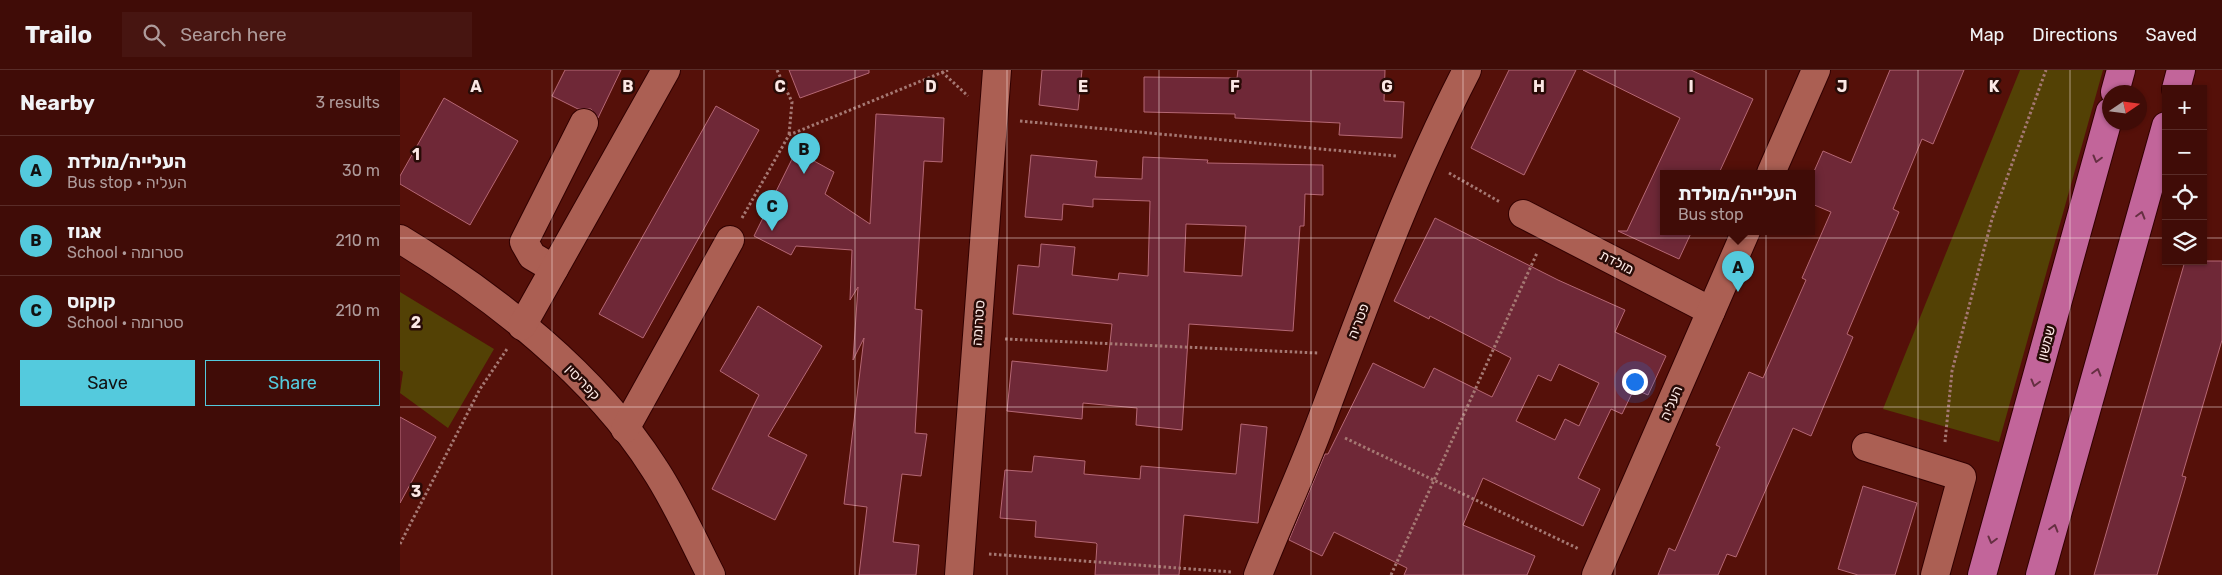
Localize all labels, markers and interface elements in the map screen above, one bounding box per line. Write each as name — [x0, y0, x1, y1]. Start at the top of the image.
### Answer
search box — [122, 12, 472, 57]
text: Trailo — [25, 21, 92, 49]
icon: search — [140, 21, 168, 49]
text: Search here — [180, 23, 287, 46]
text: Map — [1969, 24, 2004, 46]
text: Directions — [2032, 24, 2118, 46]
text: Saved — [2146, 24, 2197, 46]
text: A — [470, 77, 482, 96]
text: B — [622, 77, 634, 96]
text: C — [774, 77, 786, 96]
text: D — [925, 77, 937, 96]
text: E — [1078, 77, 1088, 96]
text: F — [1230, 77, 1240, 96]
text: G — [1381, 77, 1393, 96]
text: H — [1533, 77, 1545, 96]
text: I — [1688, 77, 1694, 96]
text: J — [1837, 77, 1847, 96]
text: K — [1989, 77, 2000, 96]
north arrow — [2102, 85, 2147, 130]
map controls — [2162, 85, 2207, 265]
button: + — [2162, 85, 2207, 130]
text: Nearby — [20, 90, 95, 115]
text: 3 results — [315, 93, 380, 112]
button: − — [2162, 130, 2207, 175]
pin: B — [788, 133, 820, 174]
text: 1 — [412, 145, 420, 164]
text: העלייה/מולדת — [67, 150, 186, 173]
one-way arrow — [2092, 154, 2102, 163]
text: A — [30, 161, 42, 180]
text: 30 m — [342, 161, 380, 180]
popup — [1660, 170, 1815, 235]
text: Bus stop · העליה — [67, 173, 187, 192]
button: locate — [2162, 175, 2207, 220]
text: העלייה/מולדת — [1678, 182, 1797, 205]
pin: C — [756, 190, 788, 231]
text: Bus stop — [1678, 205, 1743, 224]
one-way arrow — [2135, 211, 2145, 220]
text: אגוז — [67, 220, 102, 243]
button: layers — [2162, 220, 2207, 265]
text: B — [30, 231, 42, 250]
text: 210 m — [335, 231, 380, 250]
text: School · סטרומה — [67, 243, 184, 262]
street label: מולדת — [1597, 247, 1637, 278]
pin: A — [1722, 251, 1754, 292]
text: קוקוס — [67, 290, 116, 313]
street label: סטרומה — [968, 299, 989, 347]
text: C — [30, 301, 42, 320]
text: 210 m — [335, 301, 380, 320]
street label: פטריה — [1344, 301, 1373, 341]
text: School · סטרומה — [67, 313, 184, 332]
text: 2 — [411, 313, 421, 332]
street label: שמשון — [2034, 324, 2059, 363]
button: Save — [20, 360, 195, 406]
button: Share — [205, 360, 380, 406]
street label: קפריסין — [562, 361, 604, 404]
one-way arrow — [2092, 368, 2102, 376]
your location — [1622, 369, 1648, 395]
one-way arrow — [2030, 379, 2041, 388]
street label: העליה — [1657, 383, 1686, 423]
text: 3 — [411, 482, 421, 501]
one-way arrow — [2048, 524, 2058, 533]
one-way arrow — [1987, 535, 1998, 544]

